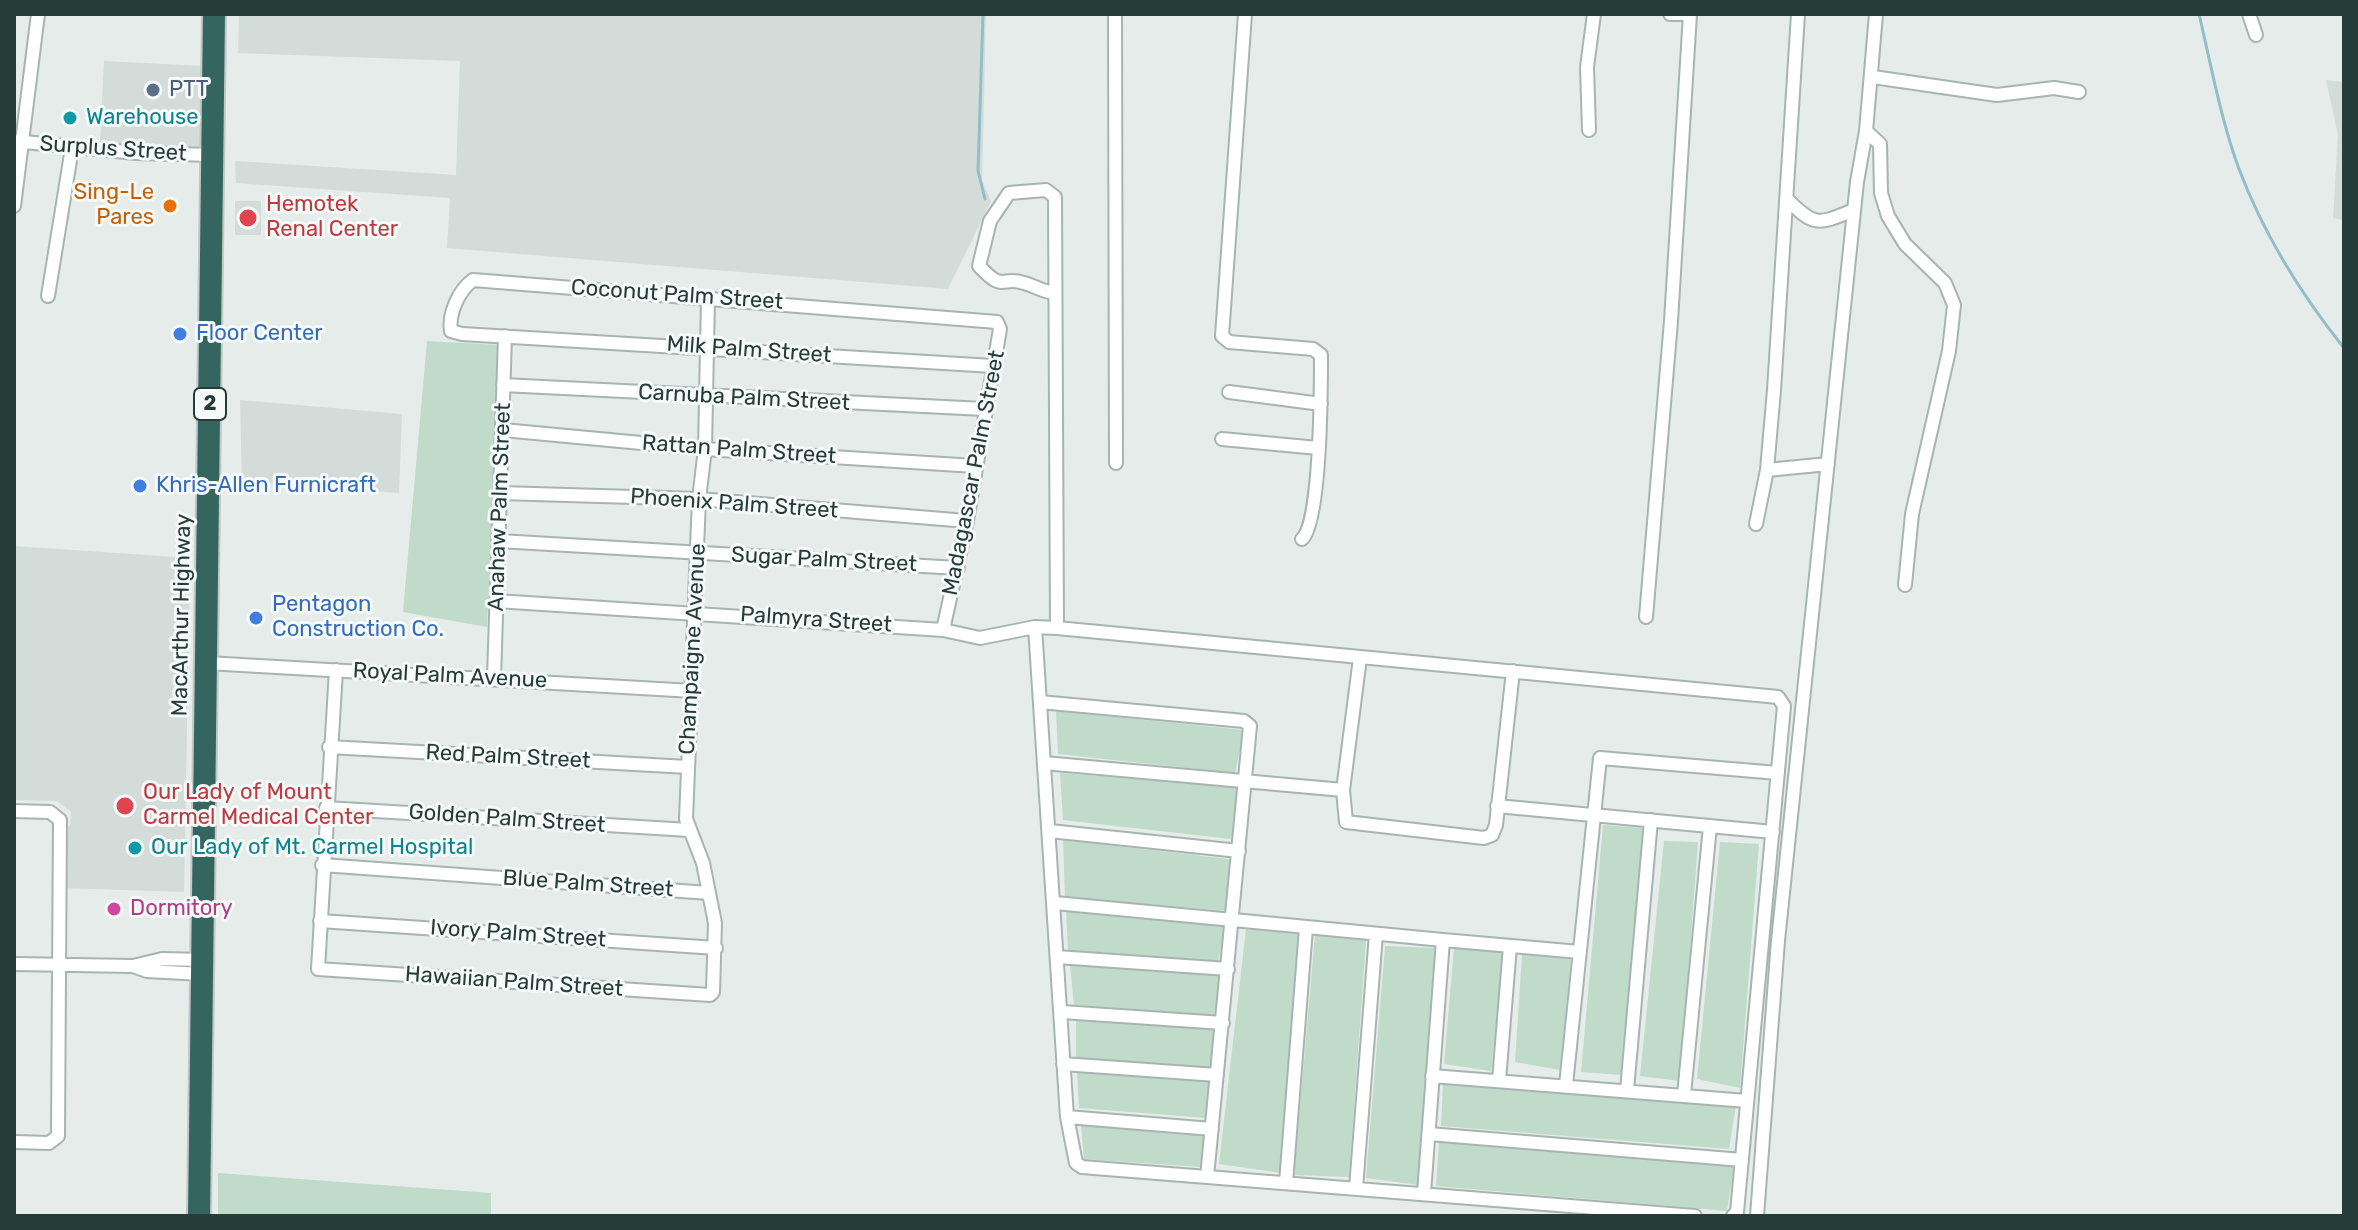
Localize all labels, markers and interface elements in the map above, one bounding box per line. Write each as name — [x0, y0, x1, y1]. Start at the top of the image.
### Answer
place label: PTT — [169, 77, 209, 103]
marker: PTT — [144, 81, 162, 99]
place label: Warehouse — [86, 105, 199, 131]
marker: Warehouse — [61, 109, 79, 127]
street label: Surplus Street — [39, 131, 187, 167]
place label: Sing-Le Pares — [74, 180, 154, 232]
place label: Hemotek Renal Center — [266, 192, 398, 244]
marker: Sing-Le Pares — [161, 197, 179, 215]
marker: Hemotek Renal Center — [237, 207, 259, 229]
street label: Coconut Palm Street — [570, 274, 784, 316]
place label: Floor Center — [196, 321, 323, 347]
marker: Floor Center — [171, 325, 189, 343]
street label: Milk Palm Street — [666, 331, 832, 369]
street label: Madagascar Palm Street — [937, 348, 1011, 598]
street label: Carnuba Palm Street — [637, 379, 851, 417]
road number: 2 — [194, 388, 226, 420]
street label: Anahaw Palm Street — [483, 402, 517, 612]
street label: Rattan Palm Street — [641, 430, 837, 470]
place label: Khris-Allen Furnicraft — [156, 473, 376, 499]
marker: Khris-Allen Furnicraft — [131, 477, 149, 495]
street label: Phoenix Palm Street — [629, 484, 839, 524]
street label: MacArthur Highway — [167, 513, 197, 717]
street label: Sugar Palm Street — [730, 542, 918, 578]
street label: Champaigne Avenue — [674, 543, 712, 755]
place label: Pentagon Construction Co. — [272, 592, 444, 644]
street label: Palmyra Street — [739, 602, 893, 638]
marker: Pentagon Construction Co. — [247, 609, 265, 627]
street label: Royal Palm Avenue — [352, 658, 548, 694]
street label: Red Palm Street — [425, 739, 591, 775]
place label: Our Lady of Mount Carmel Medical Center — [143, 780, 373, 832]
marker: Our Lady of Mount Carmel Medical Center — [114, 795, 136, 817]
street label: Golden Palm Street — [408, 799, 606, 839]
place label: Our Lady of Mt. Carmel Hospital — [151, 835, 473, 861]
marker: Our Lady of Mt. Carmel Hospital — [126, 839, 144, 857]
street label: Blue Palm Street — [502, 865, 674, 903]
place label: Dormitory — [130, 896, 233, 922]
marker: Dormitory — [105, 900, 123, 918]
street label: Ivory Palm Street — [429, 915, 607, 953]
street label: Hawaiian Palm Street — [404, 961, 624, 1003]

